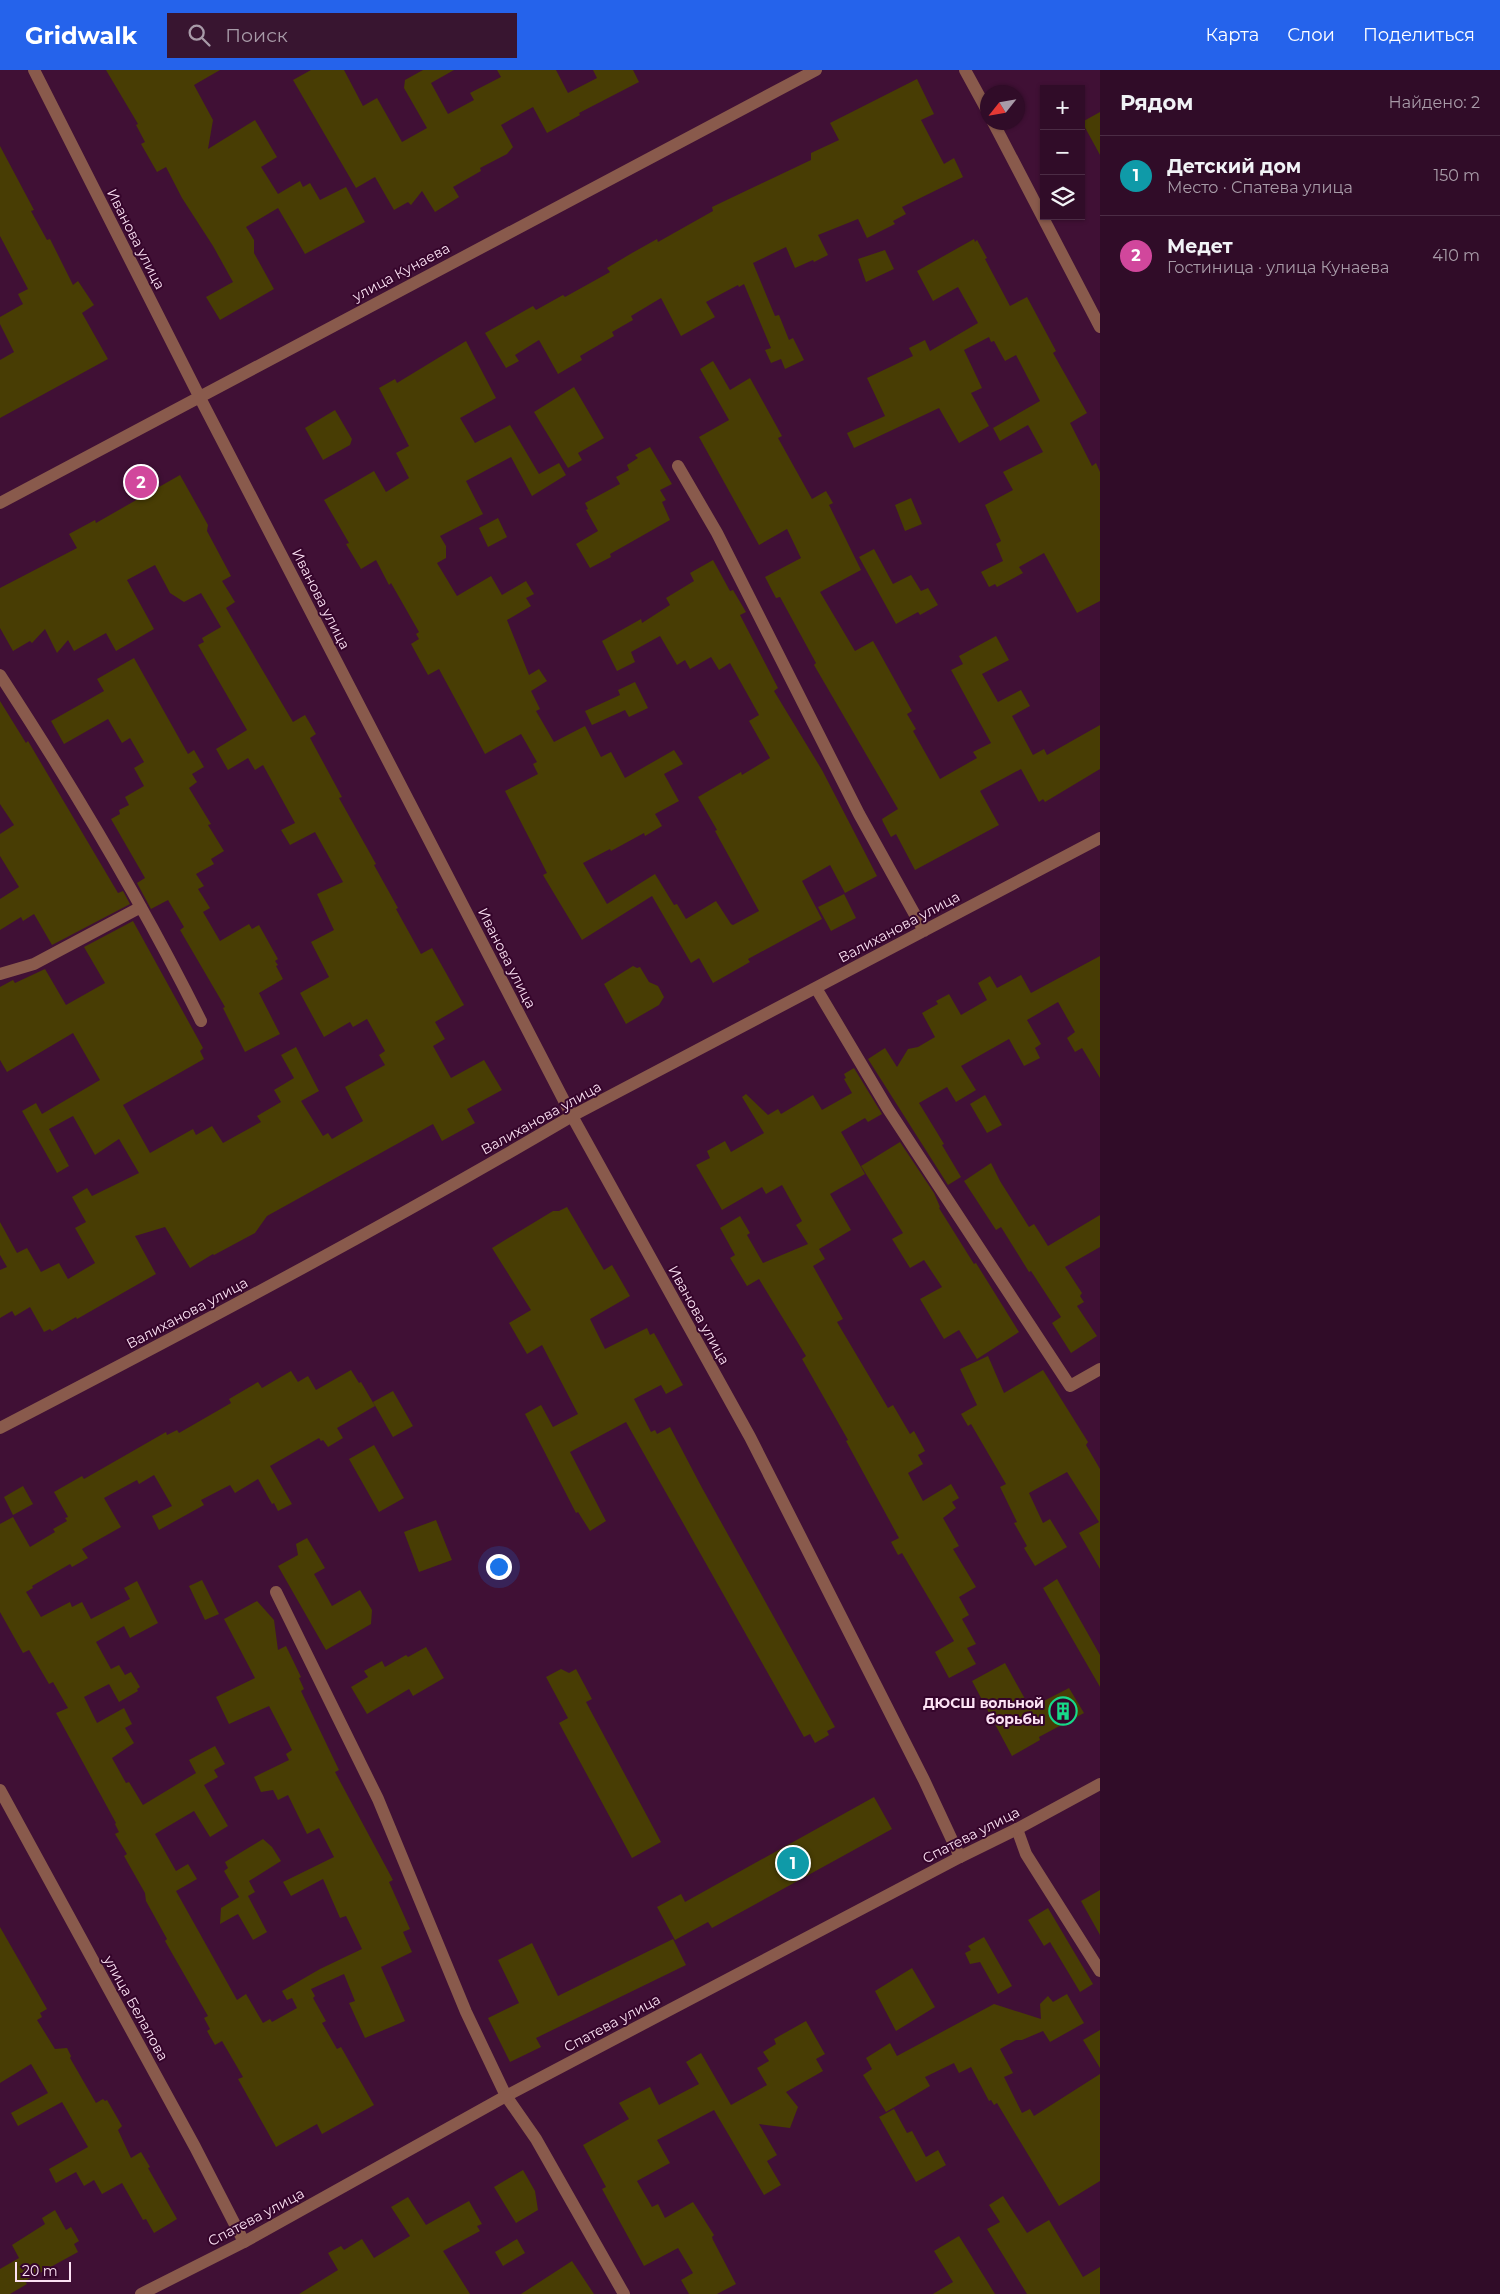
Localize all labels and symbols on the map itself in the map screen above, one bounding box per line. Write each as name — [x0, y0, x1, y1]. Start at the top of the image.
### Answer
north arrow — [980, 85, 1025, 130]
street label: Иванова улица — [103, 186, 169, 292]
street label: улица Кунаева — [348, 239, 453, 306]
pin: 2 — [125, 463, 157, 501]
street label: Иванова улица — [288, 546, 354, 652]
street label: Валиханова улица — [835, 887, 963, 967]
street label: Иванова улица — [474, 905, 540, 1011]
street label: Валиханова улица — [478, 1077, 604, 1159]
street label: Иванова улица — [664, 1262, 734, 1368]
street label: Валиханова улица — [123, 1273, 251, 1353]
your location — [486, 1554, 512, 1580]
place label: ДЮСШ вольной борьбы — [923, 1694, 1044, 1728]
building icon: ДЮСШ вольной борьбы — [1048, 1696, 1078, 1726]
street label: Спатева улица — [919, 1803, 1023, 1867]
pin: 1 — [777, 1844, 809, 1882]
street label: улица Белалова — [99, 1951, 172, 2064]
street label: Спатева улица — [561, 1990, 663, 2056]
street label: Спатева улица — [205, 2184, 307, 2250]
scale bar — [15, 2259, 71, 2282]

